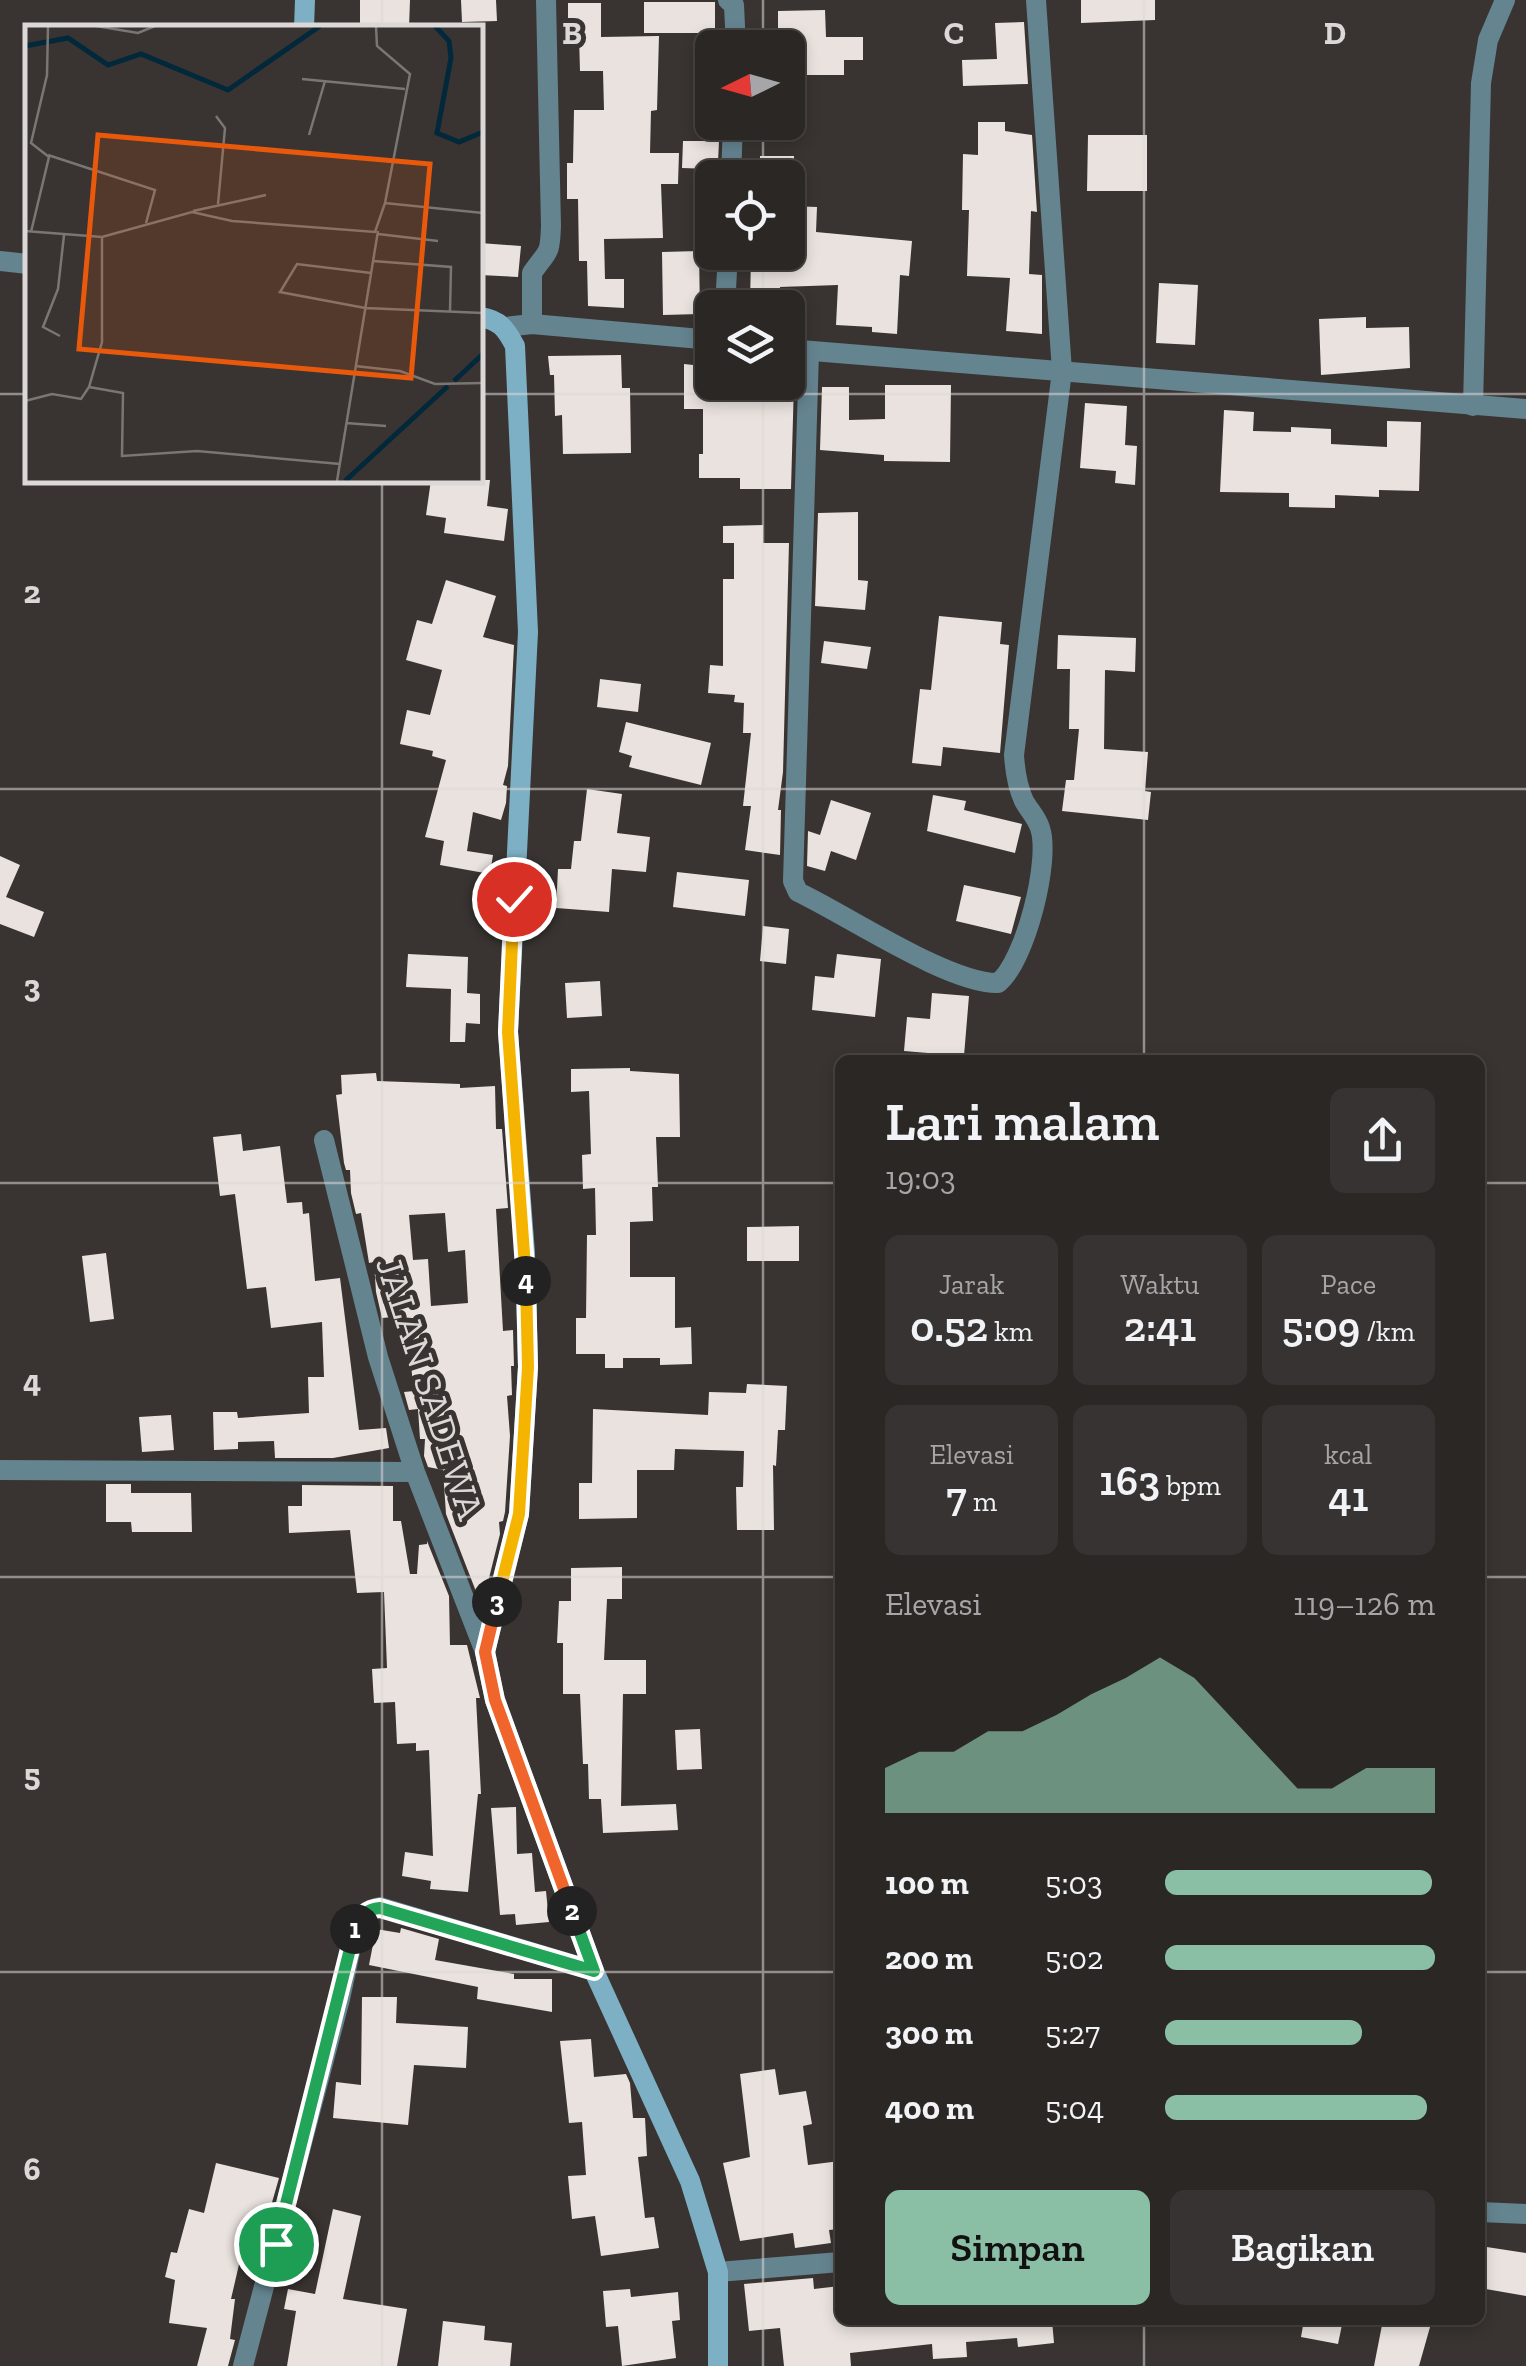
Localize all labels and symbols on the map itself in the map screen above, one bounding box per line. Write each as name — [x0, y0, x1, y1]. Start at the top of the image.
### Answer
text: B — [562, 14, 582, 52]
text: C — [944, 14, 964, 52]
text: D — [1324, 14, 1346, 52]
inset map — [25, 25, 482, 482]
north arrow — [695, 30, 805, 140]
text: 2 — [23, 573, 41, 611]
pin — [472, 857, 557, 942]
text: 3 — [23, 967, 41, 1005]
street label: JALAN SADEWA — [366, 1251, 494, 1525]
pin: 4 — [501, 1256, 551, 1306]
text: 4 — [23, 1362, 41, 1400]
pin: 3 — [472, 1577, 522, 1627]
text: 5 — [24, 1756, 40, 1794]
pin: 2 — [547, 1886, 597, 1936]
pin: 1 — [330, 1904, 380, 1954]
text: 6 — [23, 2150, 41, 2188]
pin — [234, 2202, 319, 2287]

